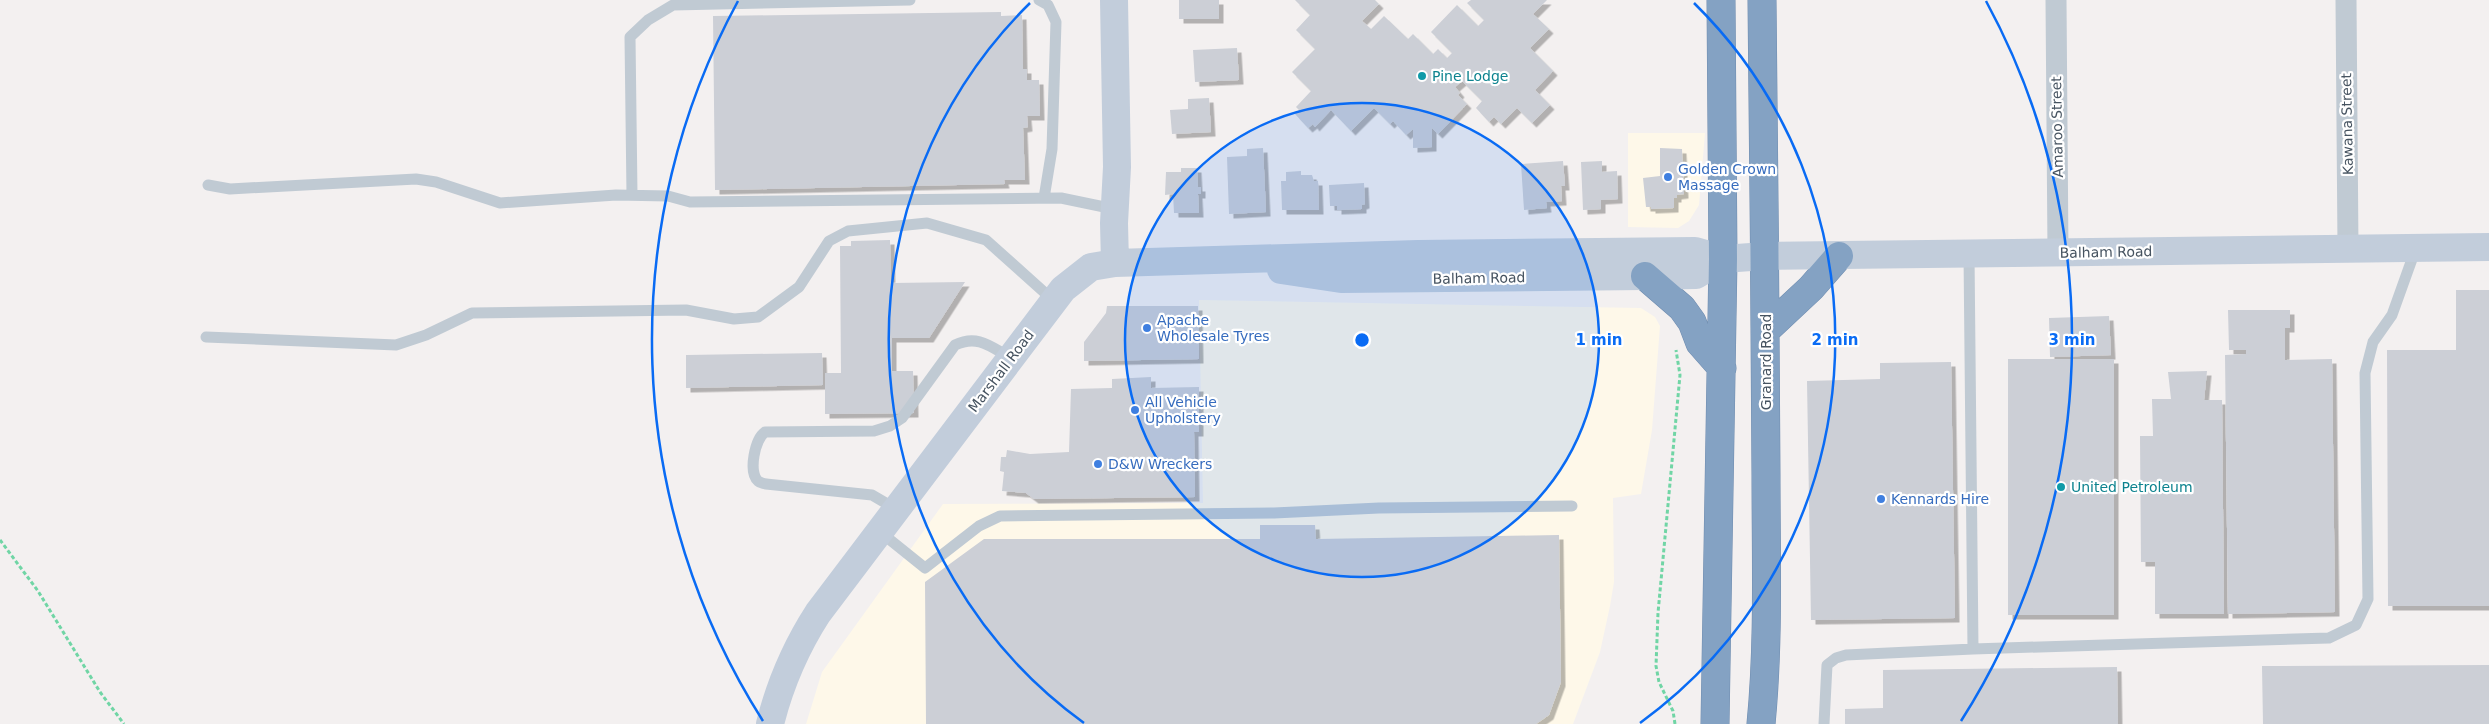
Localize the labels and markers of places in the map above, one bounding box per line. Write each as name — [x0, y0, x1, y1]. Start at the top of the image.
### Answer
place label: Pine Lodge — [1432, 68, 1508, 84]
marker: Pine Lodge — [1416, 70, 1428, 82]
place label: Golden Crown Massage — [1678, 161, 1776, 193]
marker: Golden Crown Massage — [1662, 171, 1674, 183]
place label: Apache Wholesale Tyres — [1157, 312, 1270, 344]
marker: Apache Wholesale Tyres — [1141, 322, 1153, 334]
centre of rings — [1353, 331, 1371, 349]
place label: All Vehicle Upholstery — [1145, 394, 1221, 426]
marker: All Vehicle Upholstery — [1129, 404, 1141, 416]
place label: D&W Wreckers — [1108, 456, 1212, 472]
marker: D&W Wreckers — [1092, 458, 1104, 470]
place label: United Petroleum — [2071, 479, 2193, 495]
marker: United Petroleum — [2055, 481, 2067, 493]
place label: Kennards Hire — [1891, 491, 1989, 507]
marker: Kennards Hire — [1875, 493, 1887, 505]

